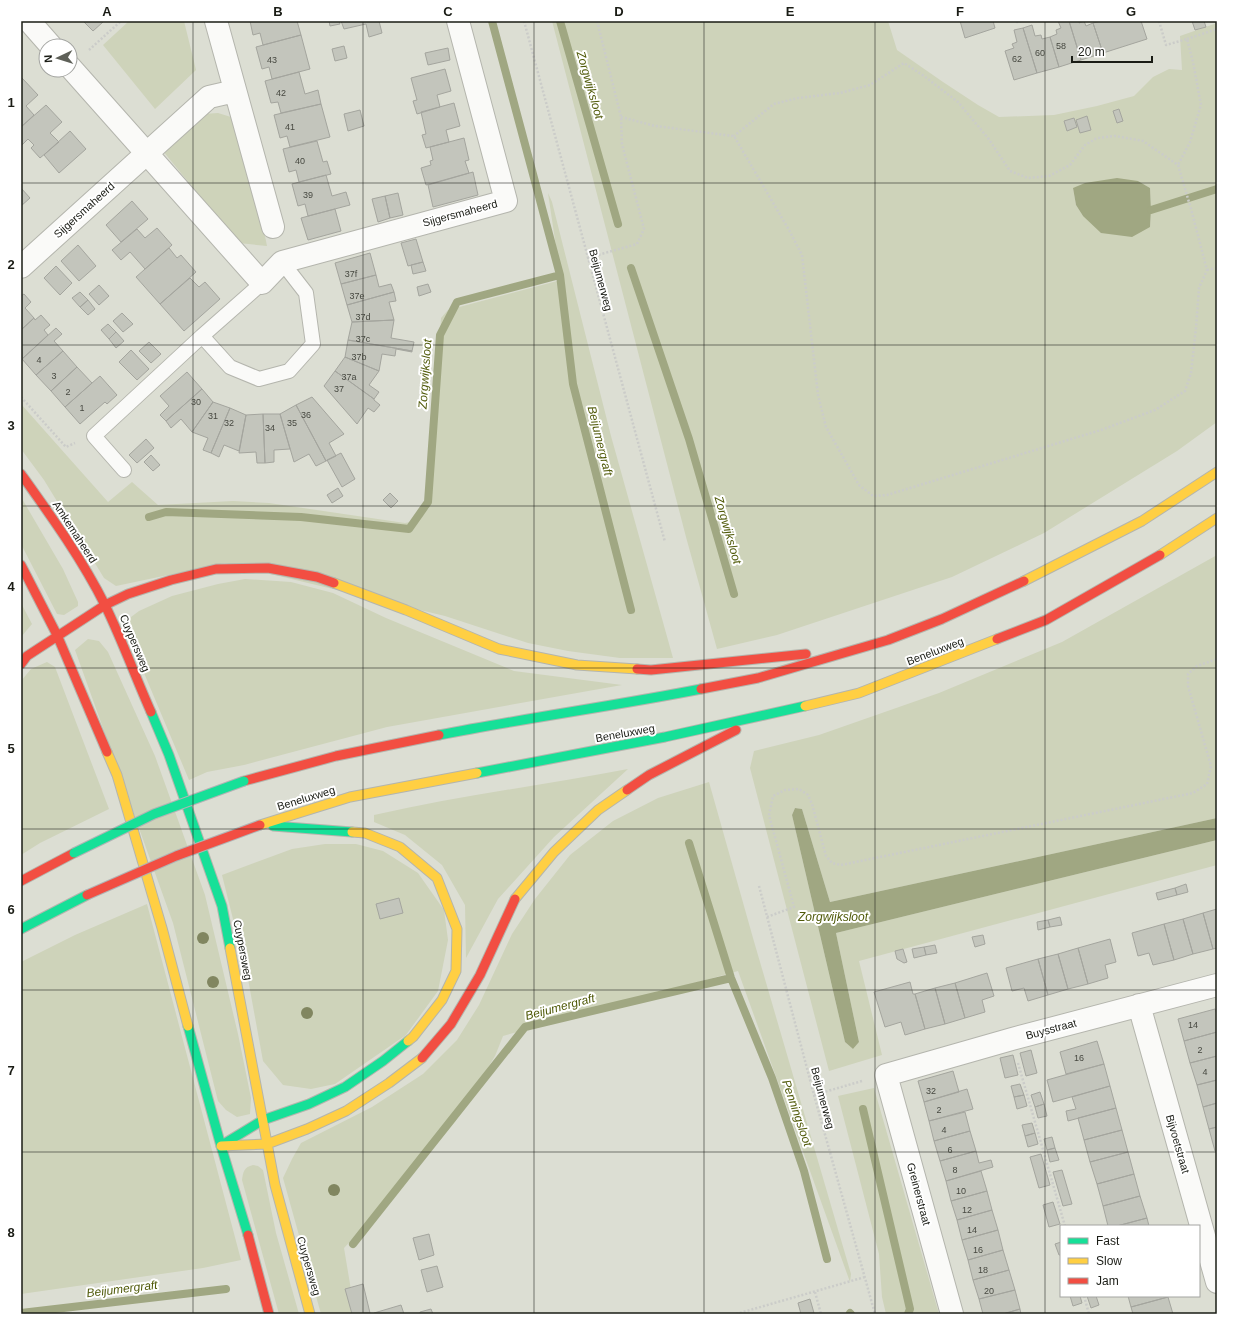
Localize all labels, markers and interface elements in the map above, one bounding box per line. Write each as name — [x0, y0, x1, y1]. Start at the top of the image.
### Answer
text: A — [102, 4, 112, 19]
text: B — [273, 4, 283, 19]
text: C — [443, 4, 453, 19]
text: D — [614, 4, 624, 19]
text: E — [786, 4, 795, 19]
text: F — [956, 4, 964, 19]
text: G — [1126, 4, 1136, 19]
north arrow — [38, 38, 78, 78]
scale bar — [1072, 38, 1152, 64]
house number: 58 — [1056, 41, 1066, 51]
text: 20 m — [1078, 45, 1105, 59]
water label: Zorgwijksloot — [573, 48, 607, 121]
house number: 60 — [1035, 48, 1045, 58]
text: N — [42, 54, 54, 63]
house number: 62 — [1012, 54, 1022, 64]
house number: 43 — [267, 55, 277, 65]
house number: 42 — [276, 88, 286, 98]
text: 1 — [7, 95, 15, 110]
house number: 41 — [285, 122, 295, 132]
house number: 40 — [295, 156, 305, 166]
street label: Sijgersmaheerd — [51, 180, 117, 240]
house number: 39 — [303, 190, 313, 200]
street label: Sijgersmaheerd — [421, 197, 499, 229]
street label: Beijumerweg — [587, 248, 615, 312]
text: 2 — [7, 257, 15, 272]
house number: 37f — [345, 269, 358, 279]
house number: 37e — [349, 291, 365, 301]
house number: 37d — [355, 312, 371, 322]
house number: 37c — [356, 334, 371, 344]
water label: Zorgwijksloot — [416, 338, 434, 410]
house number: 37b — [351, 352, 367, 362]
house number: 4 — [36, 355, 42, 365]
house number: 3 — [51, 371, 57, 381]
house number: 37a — [341, 372, 357, 382]
house number: 37 — [334, 384, 344, 394]
house number: 2 — [65, 387, 71, 397]
house number: 30 — [191, 397, 201, 407]
house number: 1 — [79, 403, 85, 413]
water label: Beijumergraft — [585, 405, 616, 478]
house number: 36 — [301, 410, 311, 420]
house number: 31 — [208, 411, 218, 421]
text: 3 — [7, 418, 15, 433]
house number: 32 — [224, 418, 234, 428]
house number: 35 — [287, 418, 297, 428]
house number: 34 — [265, 423, 275, 433]
water label: Zorgwijksloot — [711, 493, 745, 566]
street label: Amkemaheerd — [50, 499, 100, 565]
text: 4 — [7, 579, 15, 594]
street label: Cuypersweg — [118, 613, 152, 673]
street label: Beneluxweg — [905, 635, 965, 667]
street label: Beneluxweg — [594, 722, 656, 744]
text: 5 — [7, 741, 15, 756]
street label: Beneluxweg — [276, 784, 336, 812]
text: 6 — [7, 902, 15, 917]
water label: Zorgwijksloot — [797, 910, 869, 924]
street label: Cuypersweg — [231, 919, 255, 981]
water label: Beijumergraft — [524, 991, 597, 1023]
street label: Buysstraat — [1024, 1016, 1078, 1042]
house number: 14 — [1188, 1020, 1198, 1030]
house number: 2 — [1197, 1045, 1203, 1055]
house number: 16 — [1074, 1053, 1084, 1063]
text: 7 — [7, 1063, 15, 1078]
street label: Beijumerweg — [809, 1066, 837, 1130]
house number: 4 — [1202, 1067, 1208, 1077]
water label: Penningsloot — [779, 1078, 815, 1149]
house number: 32 — [926, 1086, 936, 1096]
house number: 2 — [936, 1105, 942, 1115]
street label: Bijvoetstraat — [1164, 1113, 1192, 1175]
house number: 4 — [941, 1125, 947, 1135]
house number: 6 — [947, 1145, 953, 1155]
street label: Greinerstraat — [905, 1161, 933, 1227]
house number: 8 — [952, 1165, 958, 1175]
house number: 10 — [956, 1186, 966, 1196]
house number: 12 — [962, 1205, 972, 1215]
text: 8 — [7, 1225, 15, 1240]
house number: 14 — [967, 1225, 977, 1235]
legend — [1060, 1225, 1200, 1297]
text: Fast — [1096, 1234, 1120, 1248]
street label: Cuypersweg — [295, 1235, 323, 1297]
house number: 16 — [973, 1245, 983, 1255]
text: Slow — [1096, 1254, 1122, 1268]
house number: 18 — [978, 1265, 988, 1275]
text: Jam — [1096, 1274, 1119, 1288]
water label: Beijumergraft — [86, 1278, 159, 1300]
house number: 20 — [984, 1286, 994, 1296]

